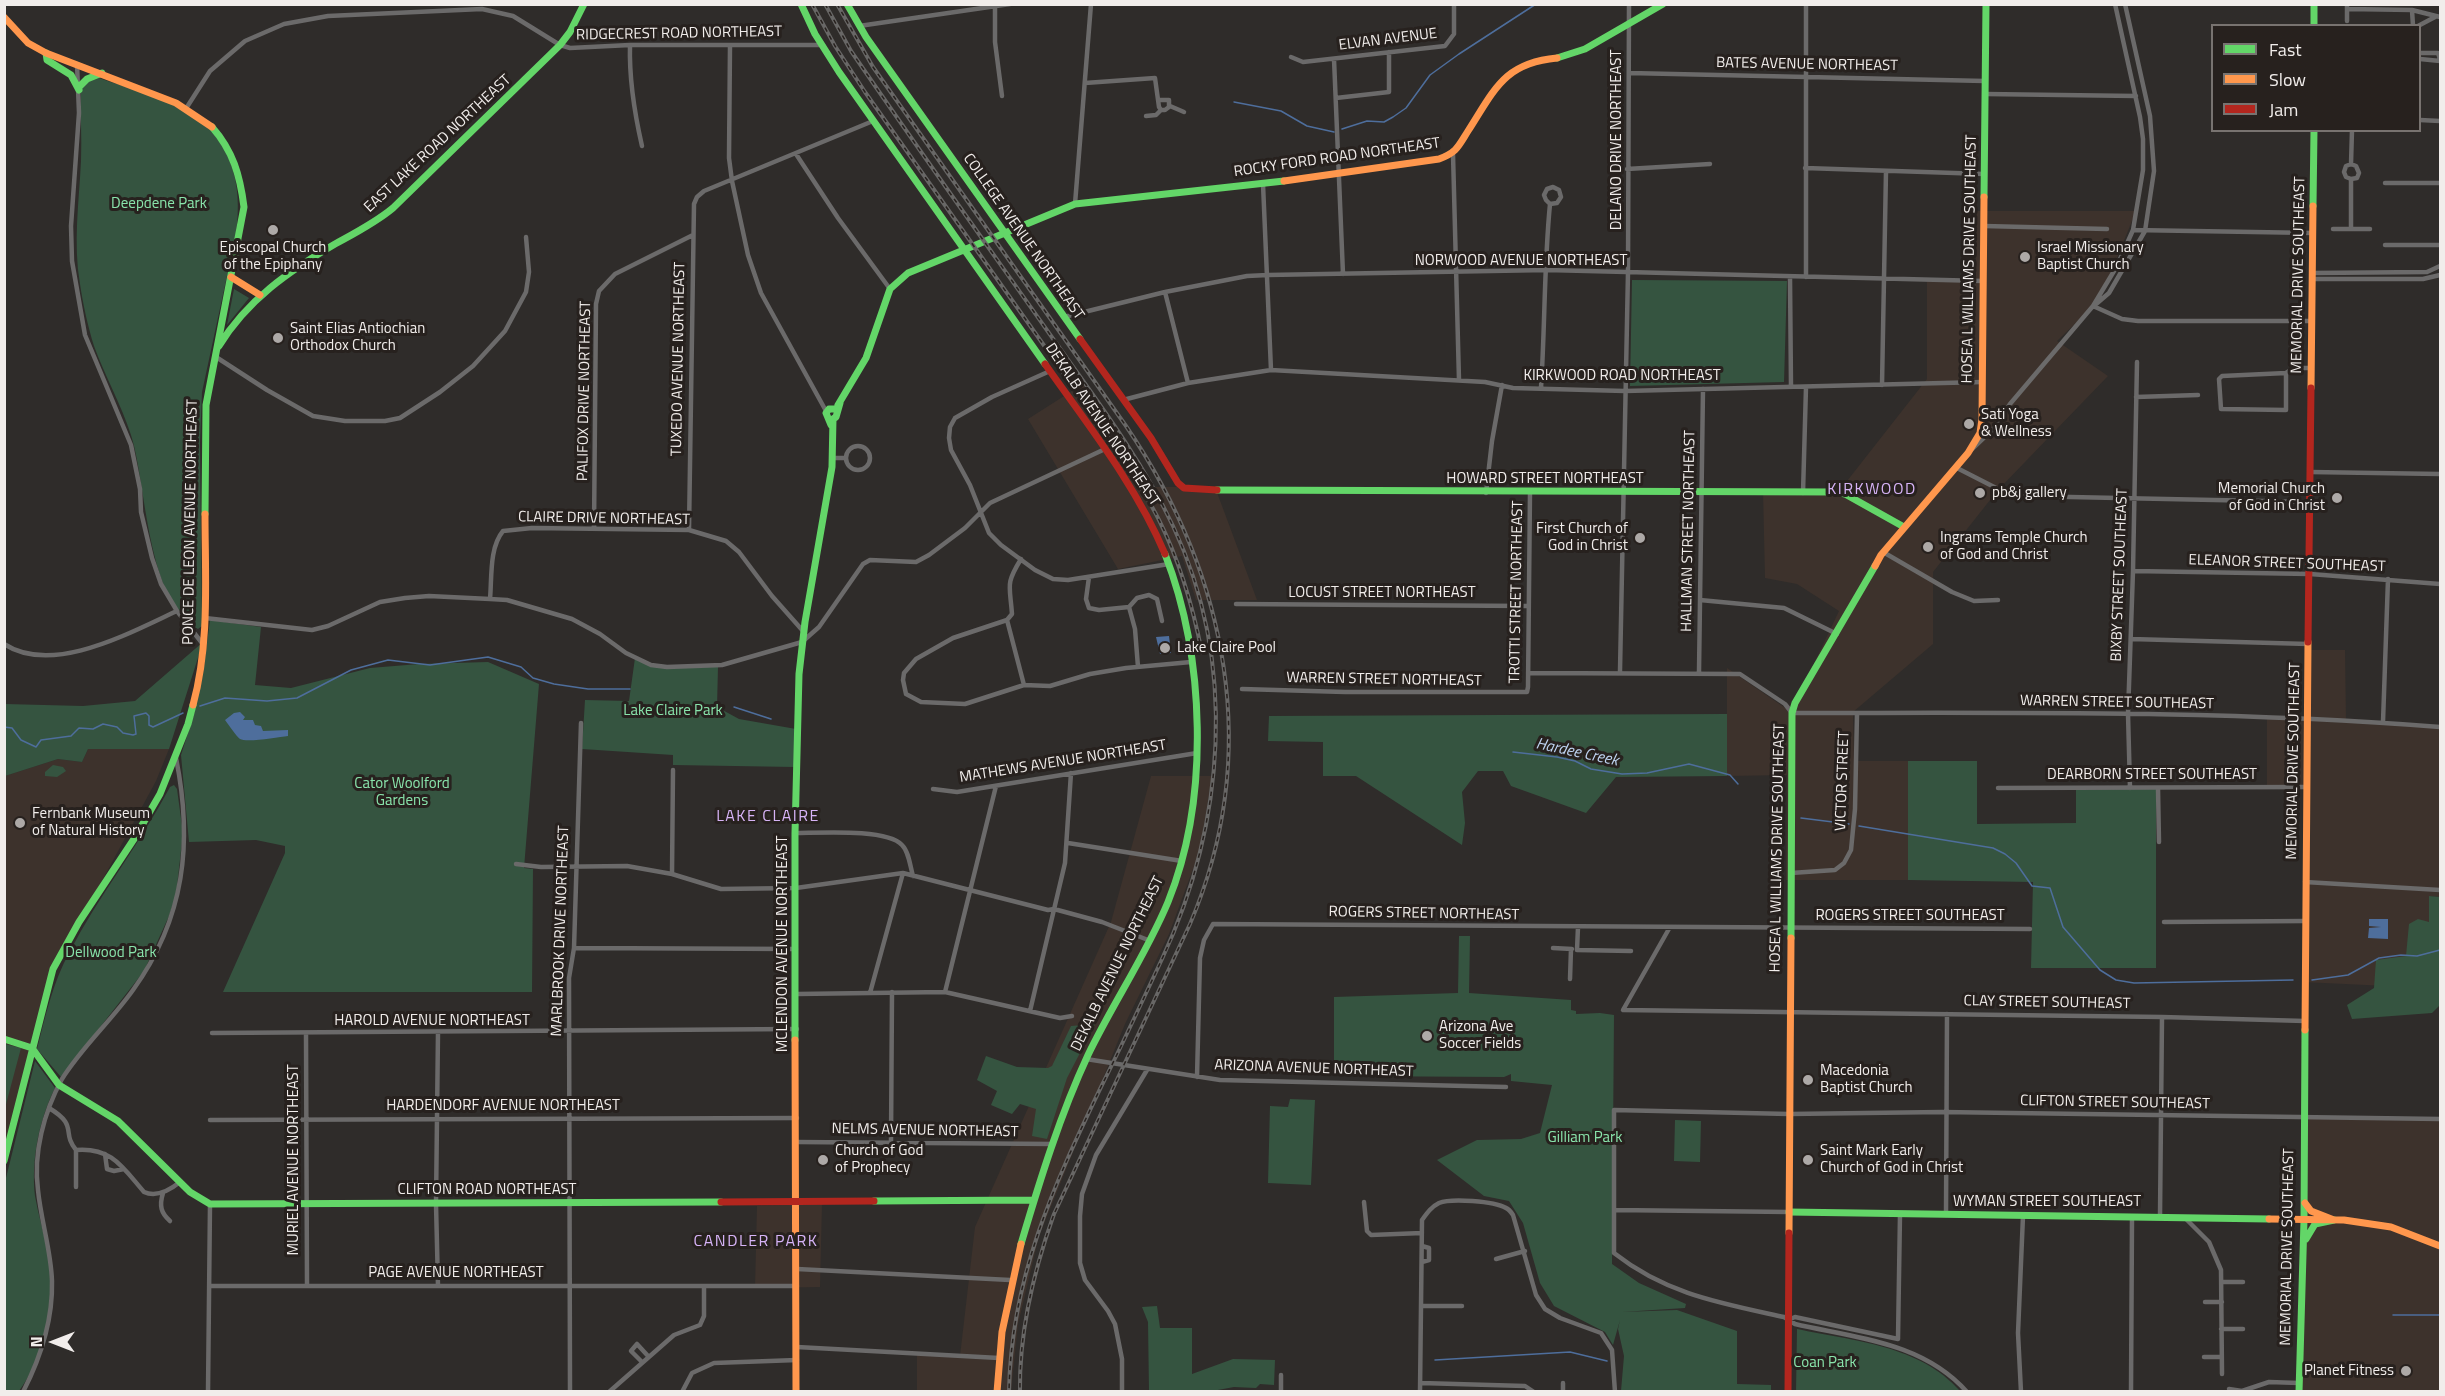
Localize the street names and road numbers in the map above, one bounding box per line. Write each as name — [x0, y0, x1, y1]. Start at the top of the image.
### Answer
street label: RIDGECREST ROAD NORTHEAST — [576, 23, 782, 45]
street label: ELVAN AVENUE — [1338, 25, 1438, 55]
street label: DELANO DRIVE NORTHEAST — [1608, 50, 1626, 230]
street label: BATES AVENUE NORTHEAST — [1716, 54, 1898, 76]
street label: EAST LAKE ROAD NORTHEAST — [361, 71, 515, 217]
street label: HOSEA L WILLIAMS DRIVE SOUTHEAST — [1959, 134, 1981, 384]
street label: ROCKY FORD ROAD NORTHEAST — [1233, 135, 1441, 181]
street label: COLLEGE AVENUE NORTHEAST — [959, 151, 1087, 323]
street label: MEMORIAL DRIVE SOUTHEAST — [2288, 176, 2310, 374]
street label: NORWOOD AVENUE NORTHEAST — [1415, 252, 1627, 270]
street label: TUXEDO AVENUE NORTHEAST — [668, 262, 690, 456]
street label: PALIFOX DRIVE NORTHEAST — [574, 301, 596, 481]
street label: DEKALB AVENUE NORTHEAST — [1041, 340, 1163, 510]
street label: KIRKWOOD ROAD NORTHEAST — [1523, 367, 1721, 385]
street label: PONCE DE LEON AVENUE NORTHEAST — [180, 399, 202, 645]
street label: HALLMAN STREET NORTHEAST — [1678, 430, 1700, 632]
street label: HOWARD STREET NORTHEAST — [1446, 470, 1644, 488]
street label: BIXBY STREET SOUTHEAST — [2108, 488, 2132, 662]
street label: TROTTI STREET NORTHEAST — [1506, 500, 1528, 684]
street label: CLAIRE DRIVE NORTHEAST — [518, 509, 690, 529]
street label: ELEANOR STREET SOUTHEAST — [2188, 552, 2386, 576]
street label: LOCUST STREET NORTHEAST — [1288, 584, 1476, 602]
street label: MEMORIAL DRIVE SOUTHEAST — [2283, 662, 2305, 860]
street label: WARREN STREET NORTHEAST — [1286, 669, 1482, 691]
street label: WARREN STREET SOUTHEAST — [2020, 692, 2214, 714]
street label: HOSEA L WILLIAMS DRIVE SOUTHEAST — [1767, 723, 1789, 973]
street label: VICTOR STREET — [1832, 731, 1854, 831]
street label: MATHEWS AVENUE NORTHEAST — [958, 737, 1168, 787]
street label: DEARBORN STREET SOUTHEAST — [2047, 766, 2257, 784]
street label: MARLBROOK DRIVE NORTHEAST — [548, 825, 574, 1037]
street label: MCLENDON AVENUE NORTHEAST — [774, 836, 792, 1052]
street label: DEKALB AVENUE NORTHEAST — [1068, 874, 1168, 1054]
street label: ROGERS STREET NORTHEAST — [1329, 903, 1519, 925]
street label: ROGERS STREET SOUTHEAST — [1815, 907, 2005, 925]
street label: CLAY STREET SOUTHEAST — [1963, 993, 2131, 1013]
street label: HAROLD AVENUE NORTHEAST — [334, 1012, 530, 1030]
street label: ARIZONA AVENUE NORTHEAST — [1214, 1057, 1414, 1081]
street label: MURIEL AVENUE NORTHEAST — [285, 1064, 303, 1256]
street label: CLIFTON STREET SOUTHEAST — [2020, 1092, 2210, 1114]
street label: HARDENDORF AVENUE NORTHEAST — [386, 1097, 620, 1115]
street label: NELMS AVENUE NORTHEAST — [831, 1120, 1019, 1142]
street label: MEMORIAL DRIVE SOUTHEAST — [2277, 1148, 2299, 1346]
street label: CLIFTON ROAD NORTHEAST — [397, 1181, 577, 1199]
street label: WYMAN STREET SOUTHEAST — [1953, 1193, 2141, 1211]
street label: PAGE AVENUE NORTHEAST — [368, 1264, 544, 1282]

